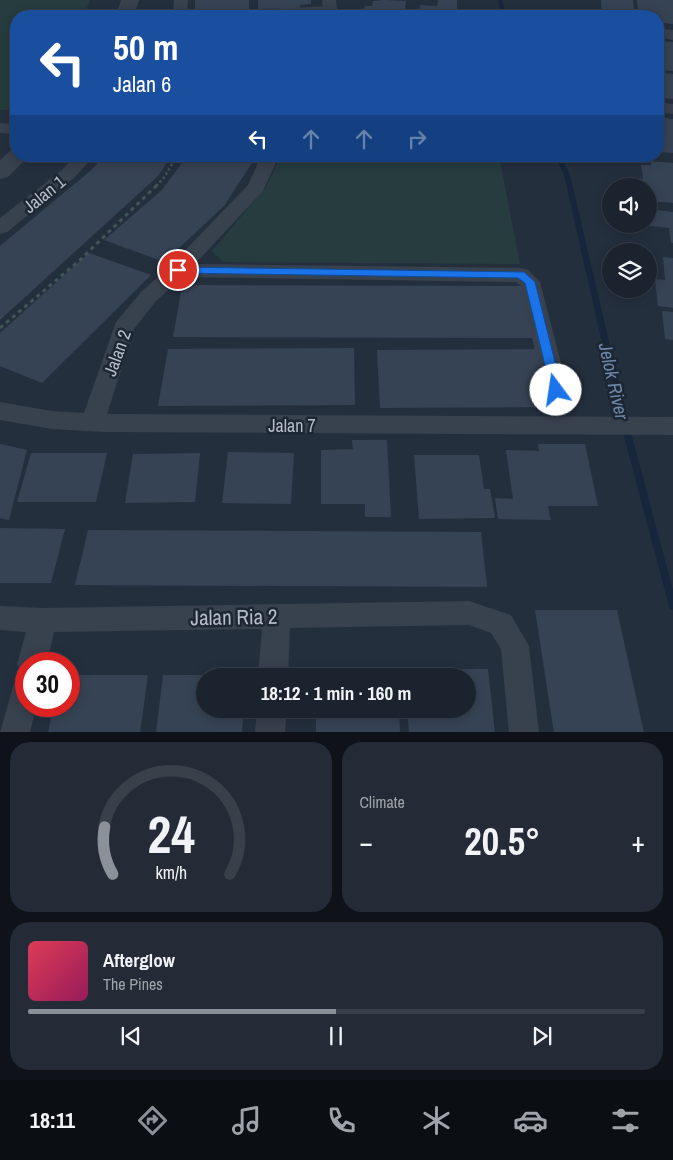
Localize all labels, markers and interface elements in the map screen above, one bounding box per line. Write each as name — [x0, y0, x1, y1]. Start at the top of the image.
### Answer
text: 50 m — [113, 24, 178, 71]
icon: left — [30, 30, 95, 95]
text: Jalan 6 — [113, 69, 171, 99]
icon: left — [244, 125, 272, 153]
icon: ahead — [297, 125, 325, 153]
icon: ahead — [350, 125, 378, 153]
icon: right — [403, 125, 431, 153]
street label: Jalan 1 — [18, 169, 71, 219]
map controls — [602, 178, 657, 298]
button: sound — [602, 178, 657, 233]
button: layers — [602, 243, 657, 298]
pin — [157, 249, 199, 291]
icon: arrive — [164, 256, 192, 284]
street label: Jalan 2 — [97, 326, 137, 380]
water label: Jelok River — [592, 339, 636, 423]
position arrow — [529, 363, 581, 415]
street label: Jalan 7 — [268, 413, 316, 438]
street label: Jalan Ria 2 — [190, 602, 278, 632]
speed limit sign: 30 — [15, 652, 80, 717]
text: 18:12 · 1 min · 160 m — [261, 680, 411, 706]
text: Climate — [360, 791, 405, 813]
text: 24 — [147, 799, 195, 869]
text: 20.5° — [464, 816, 540, 867]
text: − — [360, 823, 373, 861]
text: + — [632, 823, 645, 861]
text: km/h — [155, 861, 187, 885]
text: Afterglow — [103, 947, 175, 973]
text: The Pines — [103, 973, 163, 995]
icon: previous — [117, 1022, 145, 1050]
icon: pause — [322, 1022, 350, 1050]
icon: next — [528, 1022, 556, 1050]
icon: directions — [135, 1103, 170, 1138]
icon: music — [229, 1103, 264, 1138]
icon: phone — [324, 1103, 359, 1138]
icon: climate — [419, 1103, 454, 1138]
icon: car — [513, 1103, 548, 1138]
icon: filters — [608, 1103, 643, 1138]
text: 18:11 — [30, 1105, 75, 1135]

